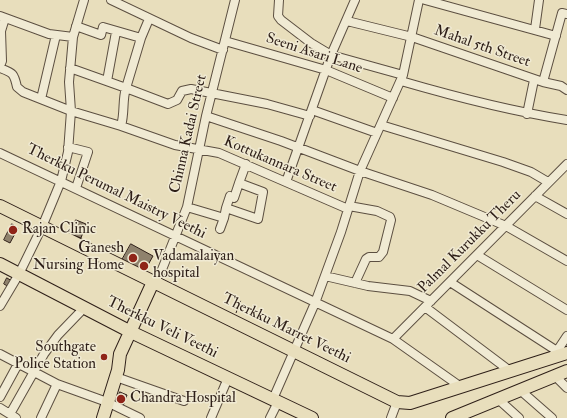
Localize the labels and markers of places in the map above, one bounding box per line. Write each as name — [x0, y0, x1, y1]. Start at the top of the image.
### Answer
place label: Rajan Clinic — [22, 221, 96, 239]
marker: Rajan Clinic — [7, 224, 19, 236]
place label: Ganesh Nursing Home — [33, 240, 124, 275]
place label: Vadamalaiyan hospital — [153, 248, 234, 283]
marker: Ganesh Nursing Home — [127, 252, 139, 264]
marker: Vadamalaiyan hospital — [138, 260, 150, 272]
place label: Southgate Police Station — [14, 339, 96, 374]
marker: Southgate Police Station — [99, 352, 109, 362]
place label: Chandra Hospital — [130, 390, 236, 408]
marker: Chandra Hospital — [115, 393, 127, 405]

